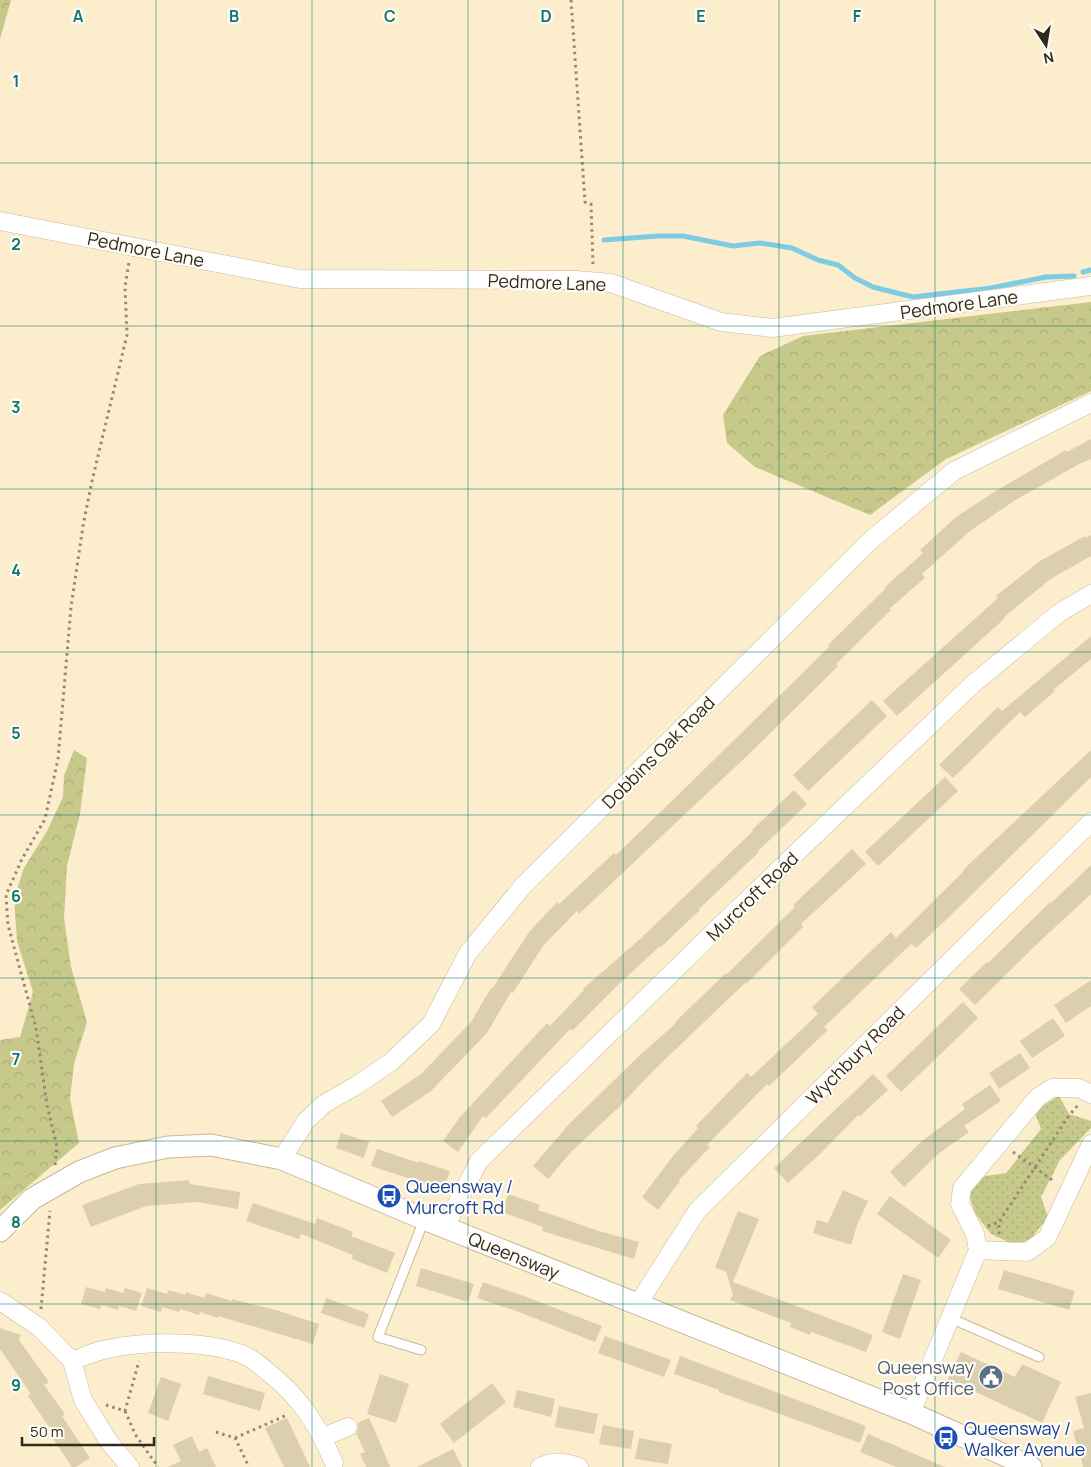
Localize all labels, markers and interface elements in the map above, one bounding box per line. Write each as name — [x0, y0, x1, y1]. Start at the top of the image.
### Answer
text: A — [73, 5, 84, 27]
text: B — [229, 5, 239, 27]
text: C — [384, 5, 396, 27]
text: D — [540, 5, 552, 27]
text: E — [696, 5, 706, 27]
text: F — [853, 5, 862, 27]
north arrow — [1021, 20, 1071, 70]
text: N — [1042, 48, 1056, 69]
text: 1 — [12, 70, 20, 92]
street label: Pedmore Lane — [85, 226, 207, 272]
text: 2 — [11, 233, 21, 255]
street label: Pedmore Lane — [487, 268, 607, 296]
street label: Pedmore Lane — [899, 284, 1019, 324]
text: 3 — [11, 396, 21, 418]
text: 4 — [11, 559, 21, 581]
street label: Dobbins Oak Road — [596, 690, 720, 814]
text: 5 — [11, 722, 21, 744]
street label: Murcroft Road — [701, 846, 803, 946]
text: 6 — [11, 885, 21, 907]
street label: Wychbury Road — [801, 1001, 909, 1109]
text: 7 — [12, 1048, 20, 1070]
place label: Queensway / Murcroft Rd — [406, 1174, 513, 1219]
bus stop icon: Queensway / Murcroft Rd — [376, 1183, 402, 1209]
text: 8 — [11, 1211, 21, 1233]
street label: Queensway — [465, 1226, 564, 1284]
place label: Queensway Post Office — [878, 1355, 975, 1400]
public building icon: Queensway Post Office — [978, 1364, 1004, 1390]
text: 9 — [11, 1374, 21, 1396]
scale bar — [22, 1414, 155, 1446]
place label: Queensway / Walker Avenue — [964, 1416, 1085, 1461]
text: 50 m — [30, 1421, 64, 1442]
bus stop icon: Queensway / Walker Avenue — [933, 1425, 959, 1451]

